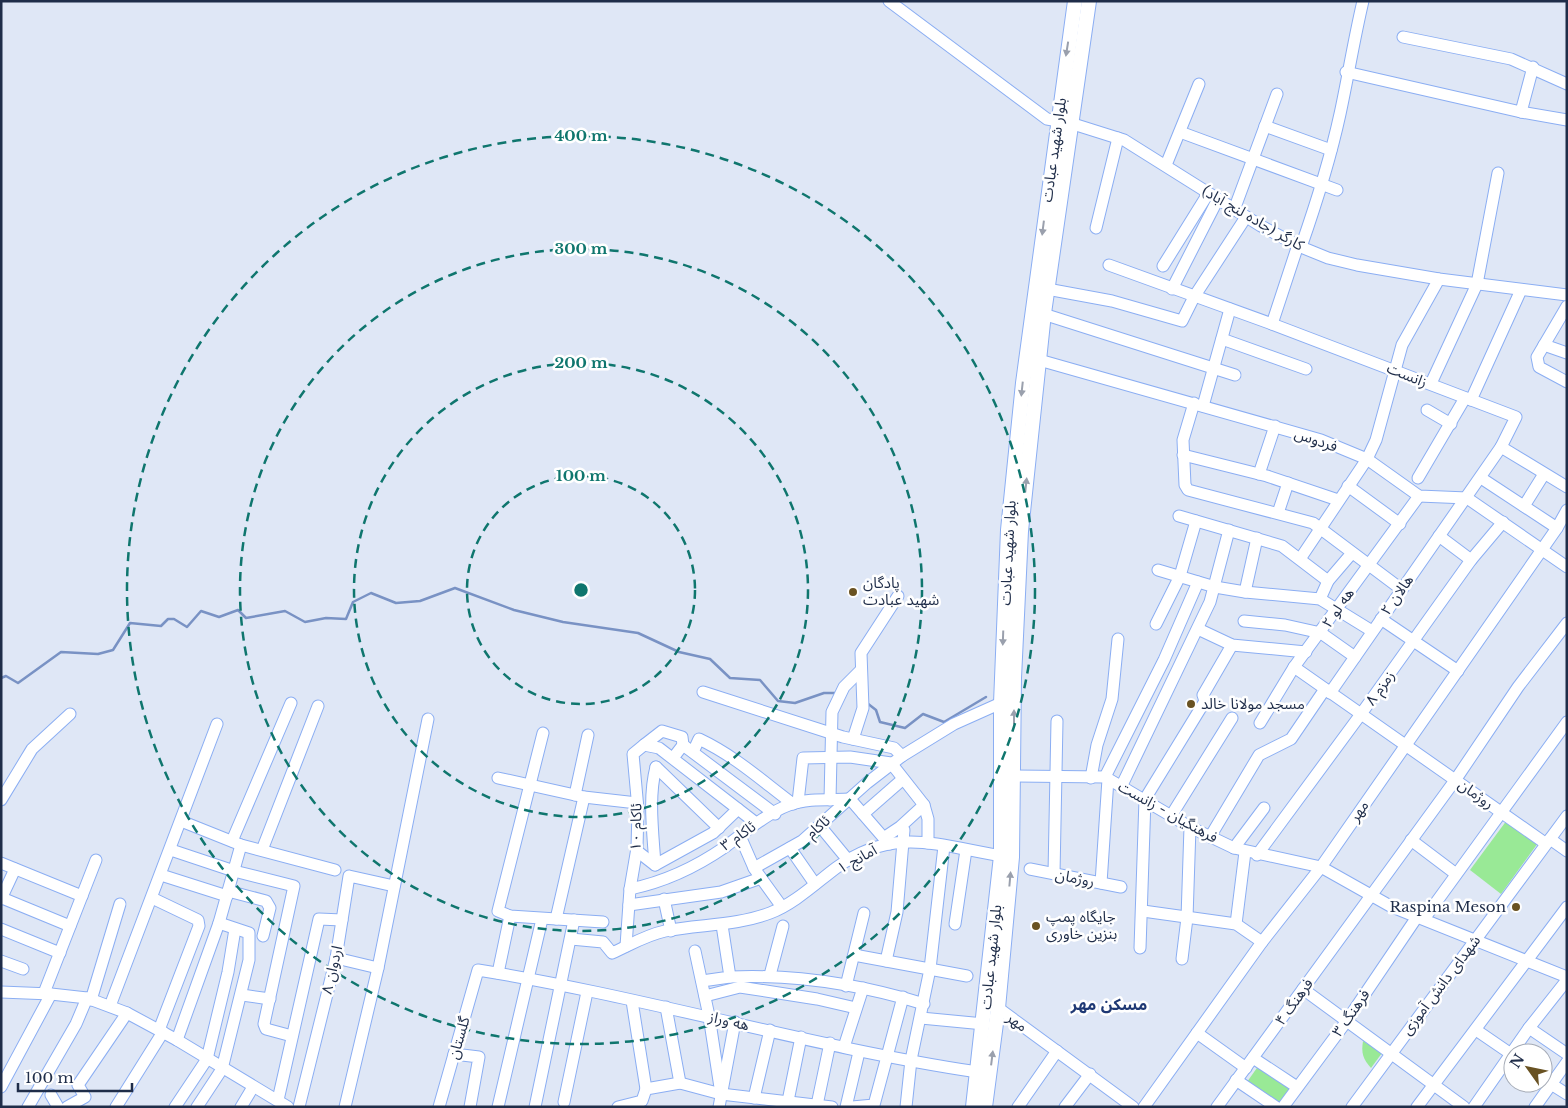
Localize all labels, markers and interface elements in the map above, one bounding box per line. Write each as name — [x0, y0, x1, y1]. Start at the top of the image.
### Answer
one-way arrow — [1063, 42, 1071, 58]
street label: بلوار شهید عبادت — [1037, 96, 1070, 203]
text: 400 m — [554, 126, 608, 145]
street label: کارگر (جاده لنج آباد) — [1197, 181, 1308, 257]
one-way arrow — [1039, 220, 1047, 236]
text: 300 m — [555, 239, 608, 258]
text: 200 m — [555, 353, 608, 372]
street label: زانست — [1384, 358, 1430, 391]
one-way arrow — [1018, 381, 1026, 397]
street label: فردوس — [1292, 423, 1340, 456]
text: 100 m — [556, 466, 606, 485]
one-way arrow — [1022, 477, 1030, 493]
street label: بلوار شهید عبادت — [995, 500, 1020, 606]
street label: هالان ۲ — [1376, 571, 1417, 619]
place label: پادگان شهید عبادت — [863, 573, 940, 609]
centre of rings — [572, 581, 590, 599]
street label: هه لو ۲ — [1317, 584, 1358, 631]
marker: پادگان شهید عبادت — [847, 586, 859, 598]
one-way arrow — [999, 630, 1007, 646]
street label: زمزم ۸ — [1361, 667, 1400, 710]
place label: مسجد مولانا خالد — [1201, 694, 1305, 713]
marker: مسجد مولانا خالد — [1185, 698, 1197, 710]
one-way arrow — [1010, 709, 1018, 725]
street label: روژمان — [1455, 774, 1498, 813]
street label: فرهنگیان - زانست — [1115, 776, 1222, 847]
street label: مهر — [1344, 796, 1373, 826]
street label: ئاکام ۱۰ — [626, 803, 647, 851]
street label: ئاکام — [802, 811, 835, 844]
street label: ئاکام ۳ — [716, 817, 760, 856]
street label: آمانج ۱ — [834, 840, 882, 880]
street label: روژمان — [1054, 864, 1096, 891]
one-way arrow — [1006, 871, 1014, 887]
place label: Raspina Meson — [1389, 897, 1506, 916]
marker: Raspina Meson — [1510, 901, 1522, 913]
street label: بلوار شهید عبادت — [976, 904, 1005, 1010]
place label: جایگاه پمپ بنزین خاوری — [1046, 907, 1117, 943]
marker: جایگاه پمپ بنزین خاوری — [1030, 920, 1042, 932]
street label: شهدای دانش آموزی — [1397, 931, 1484, 1038]
street label: اردوان ۸ — [317, 944, 346, 996]
street label: فرهنگ ۴ — [1270, 974, 1317, 1029]
street label: فرهنگ ۳ — [1328, 985, 1374, 1040]
district label: مسکن مهر — [1070, 994, 1147, 1014]
street label: هه وراز — [706, 1006, 751, 1034]
street label: مهر — [1002, 1007, 1032, 1036]
street label: گلستان — [443, 1013, 474, 1061]
north arrow — [1503, 1043, 1553, 1093]
one-way arrow — [988, 1050, 996, 1066]
text: N — [1506, 1050, 1528, 1071]
scale bar — [18, 1060, 131, 1092]
text: 100 m — [25, 1068, 74, 1087]

